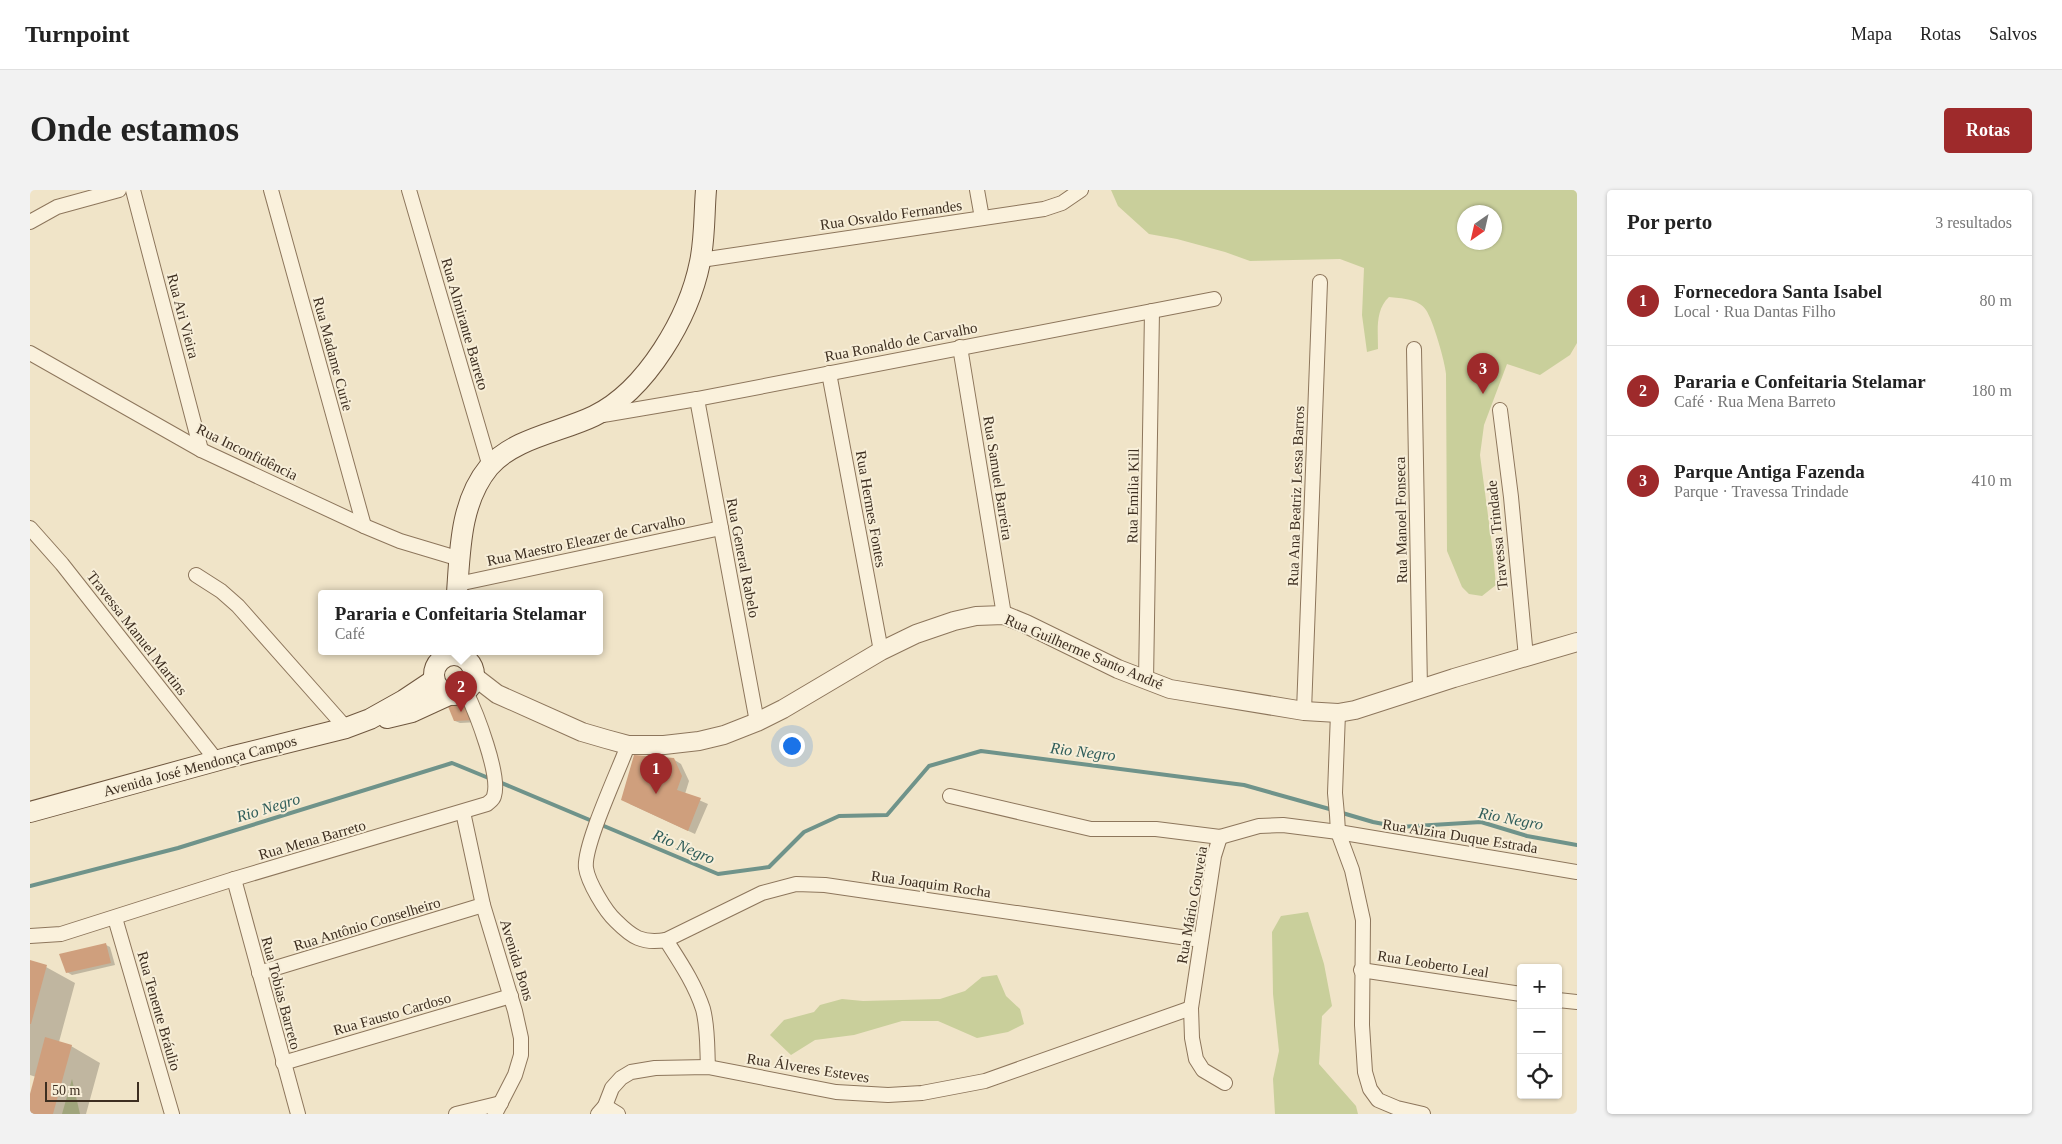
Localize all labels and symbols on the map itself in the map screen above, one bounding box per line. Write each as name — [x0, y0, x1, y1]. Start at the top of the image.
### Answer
street label: Rua Osvaldo Fernandes — [819, 197, 963, 233]
north arrow — [1457, 205, 1502, 250]
street label: Rua Almirante Barreto — [438, 256, 492, 392]
street label: Rua Ari Vieira — [164, 272, 202, 360]
street label: Rua Madame Curie — [310, 295, 356, 413]
street label: Rua Ronaldo de Carvalho — [823, 319, 979, 365]
pin: 3 — [1467, 353, 1499, 394]
street label: Rua Ana Beatriz Lessa Barros — [1285, 405, 1307, 587]
street label: Rua Samuel Barreira — [980, 415, 1016, 542]
street label: Rua Inconfidência — [194, 421, 300, 484]
street label: Rua Emília Kill — [1124, 448, 1142, 544]
street label: Rua Hermes Fontes — [853, 449, 889, 569]
street label: Rua Manoel Fonseca — [1392, 456, 1410, 583]
street label: Travessa Trindade — [1483, 479, 1511, 590]
street label: Rua General Rabelo — [724, 497, 762, 619]
street label: Rua Maestro Eleazer de Carvalho — [485, 511, 687, 569]
street label: Travessa Manuel Martins — [84, 568, 190, 698]
street label: Rua Guilherme Santo André — [1002, 611, 1166, 693]
pin: 2 — [445, 671, 477, 712]
street label: Avenida José Mendonça Campos — [102, 732, 298, 800]
your location — [779, 733, 805, 759]
water label: Rio Negro — [1048, 739, 1117, 765]
pin: 1 — [640, 753, 672, 794]
water label: Rio Negro — [233, 790, 302, 826]
water label: Rio Negro — [1476, 804, 1545, 834]
street label: Rua Alzira Duque Estrada — [1381, 816, 1539, 856]
street label: Rua Mena Barreto — [257, 817, 367, 863]
water label: Rio Negro — [649, 825, 717, 868]
street label: Rua Mário Gouveia — [1174, 845, 1210, 965]
street label: Rua Joaquim Rocha — [870, 868, 992, 900]
street label: Rua Antônio Conselheiro — [292, 894, 442, 954]
street label: Avenida Bons — [497, 917, 537, 1003]
street label: Rua Tobias Barreto — [258, 935, 304, 1051]
street label: Rua Leoberto Leal — [1376, 947, 1490, 981]
street label: Rua Tenente Bráulio — [134, 949, 184, 1073]
street label: Rua Fausto Cardoso — [331, 990, 453, 1038]
street label: Rua Álveres Esteves — [745, 1050, 871, 1086]
scale bar — [45, 1079, 139, 1102]

